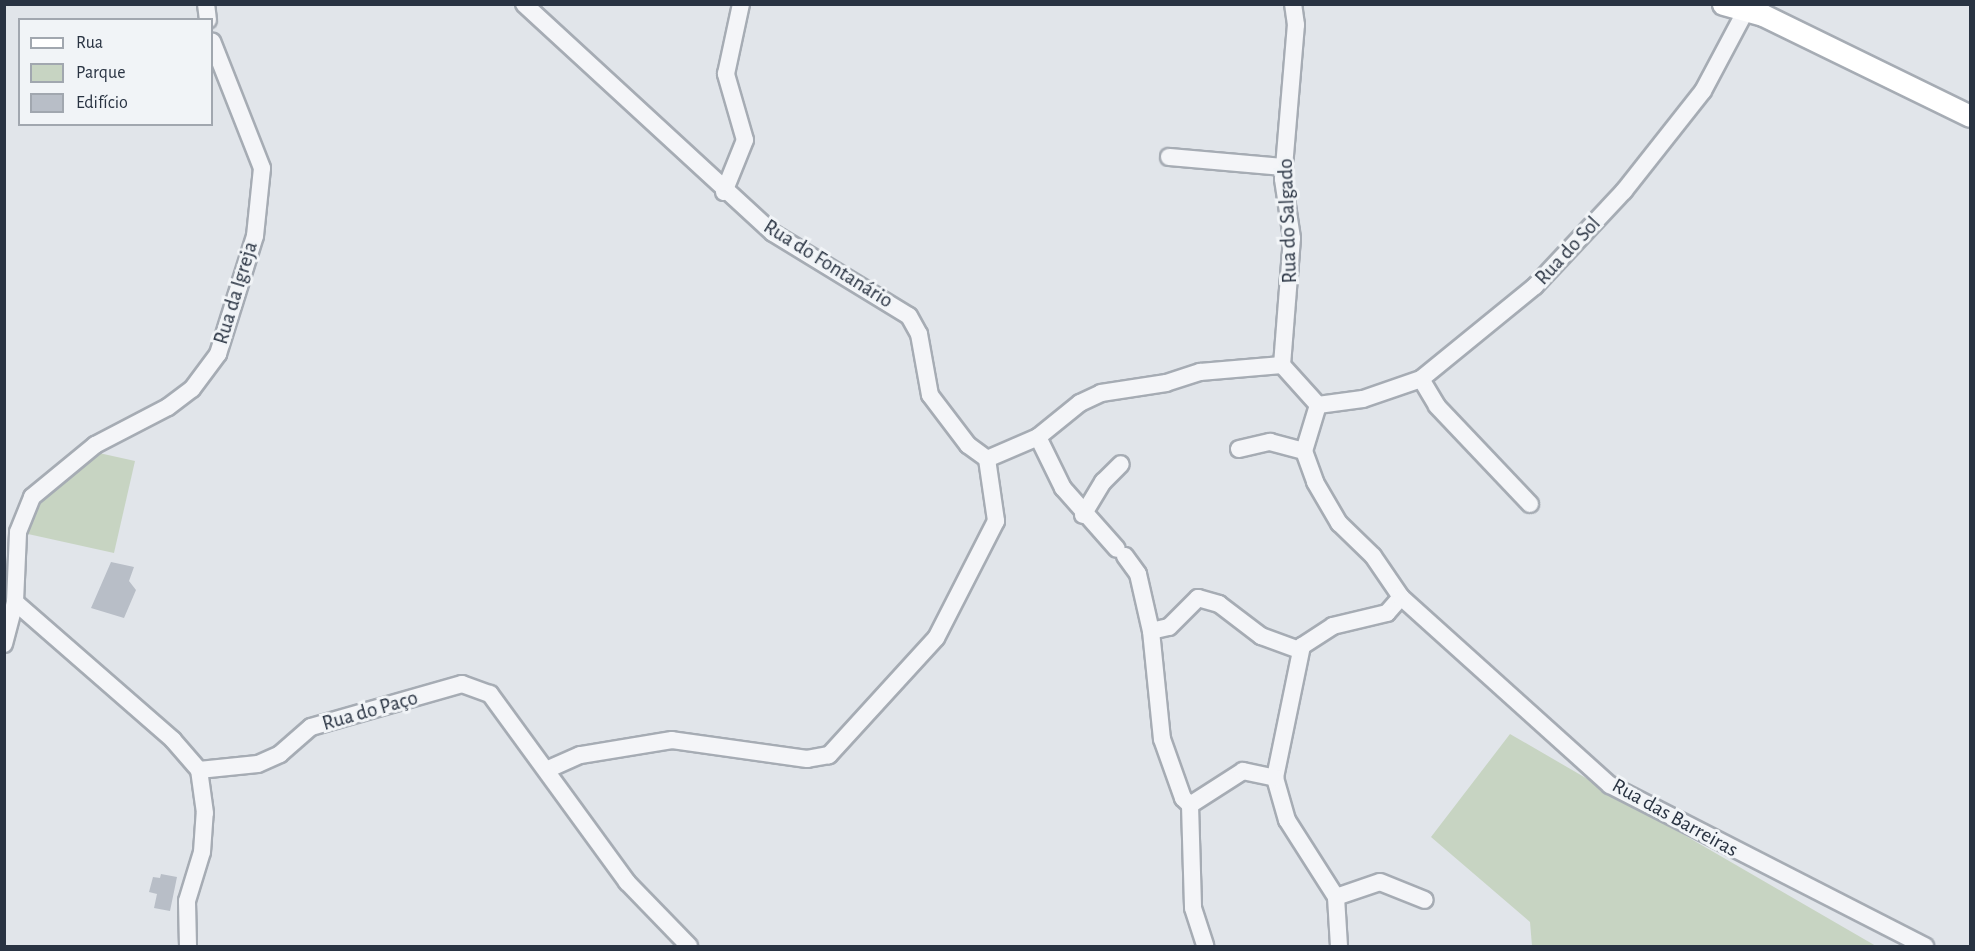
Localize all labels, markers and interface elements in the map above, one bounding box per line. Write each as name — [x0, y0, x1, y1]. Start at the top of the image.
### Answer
legend — [18, 18, 213, 126]
text: Rua — [76, 34, 103, 52]
text: Parque — [76, 64, 125, 82]
text: Edifício — [76, 94, 128, 112]
street label: Rua do Salgado — [1273, 158, 1303, 284]
street label: Rua do Sol — [1530, 211, 1606, 291]
street label: Rua do Fontanário — [759, 214, 897, 314]
street label: Rua da Igreja — [208, 239, 264, 347]
street label: Rua do Paço — [319, 685, 421, 737]
street label: Rua das Barreiras — [1608, 773, 1742, 863]

